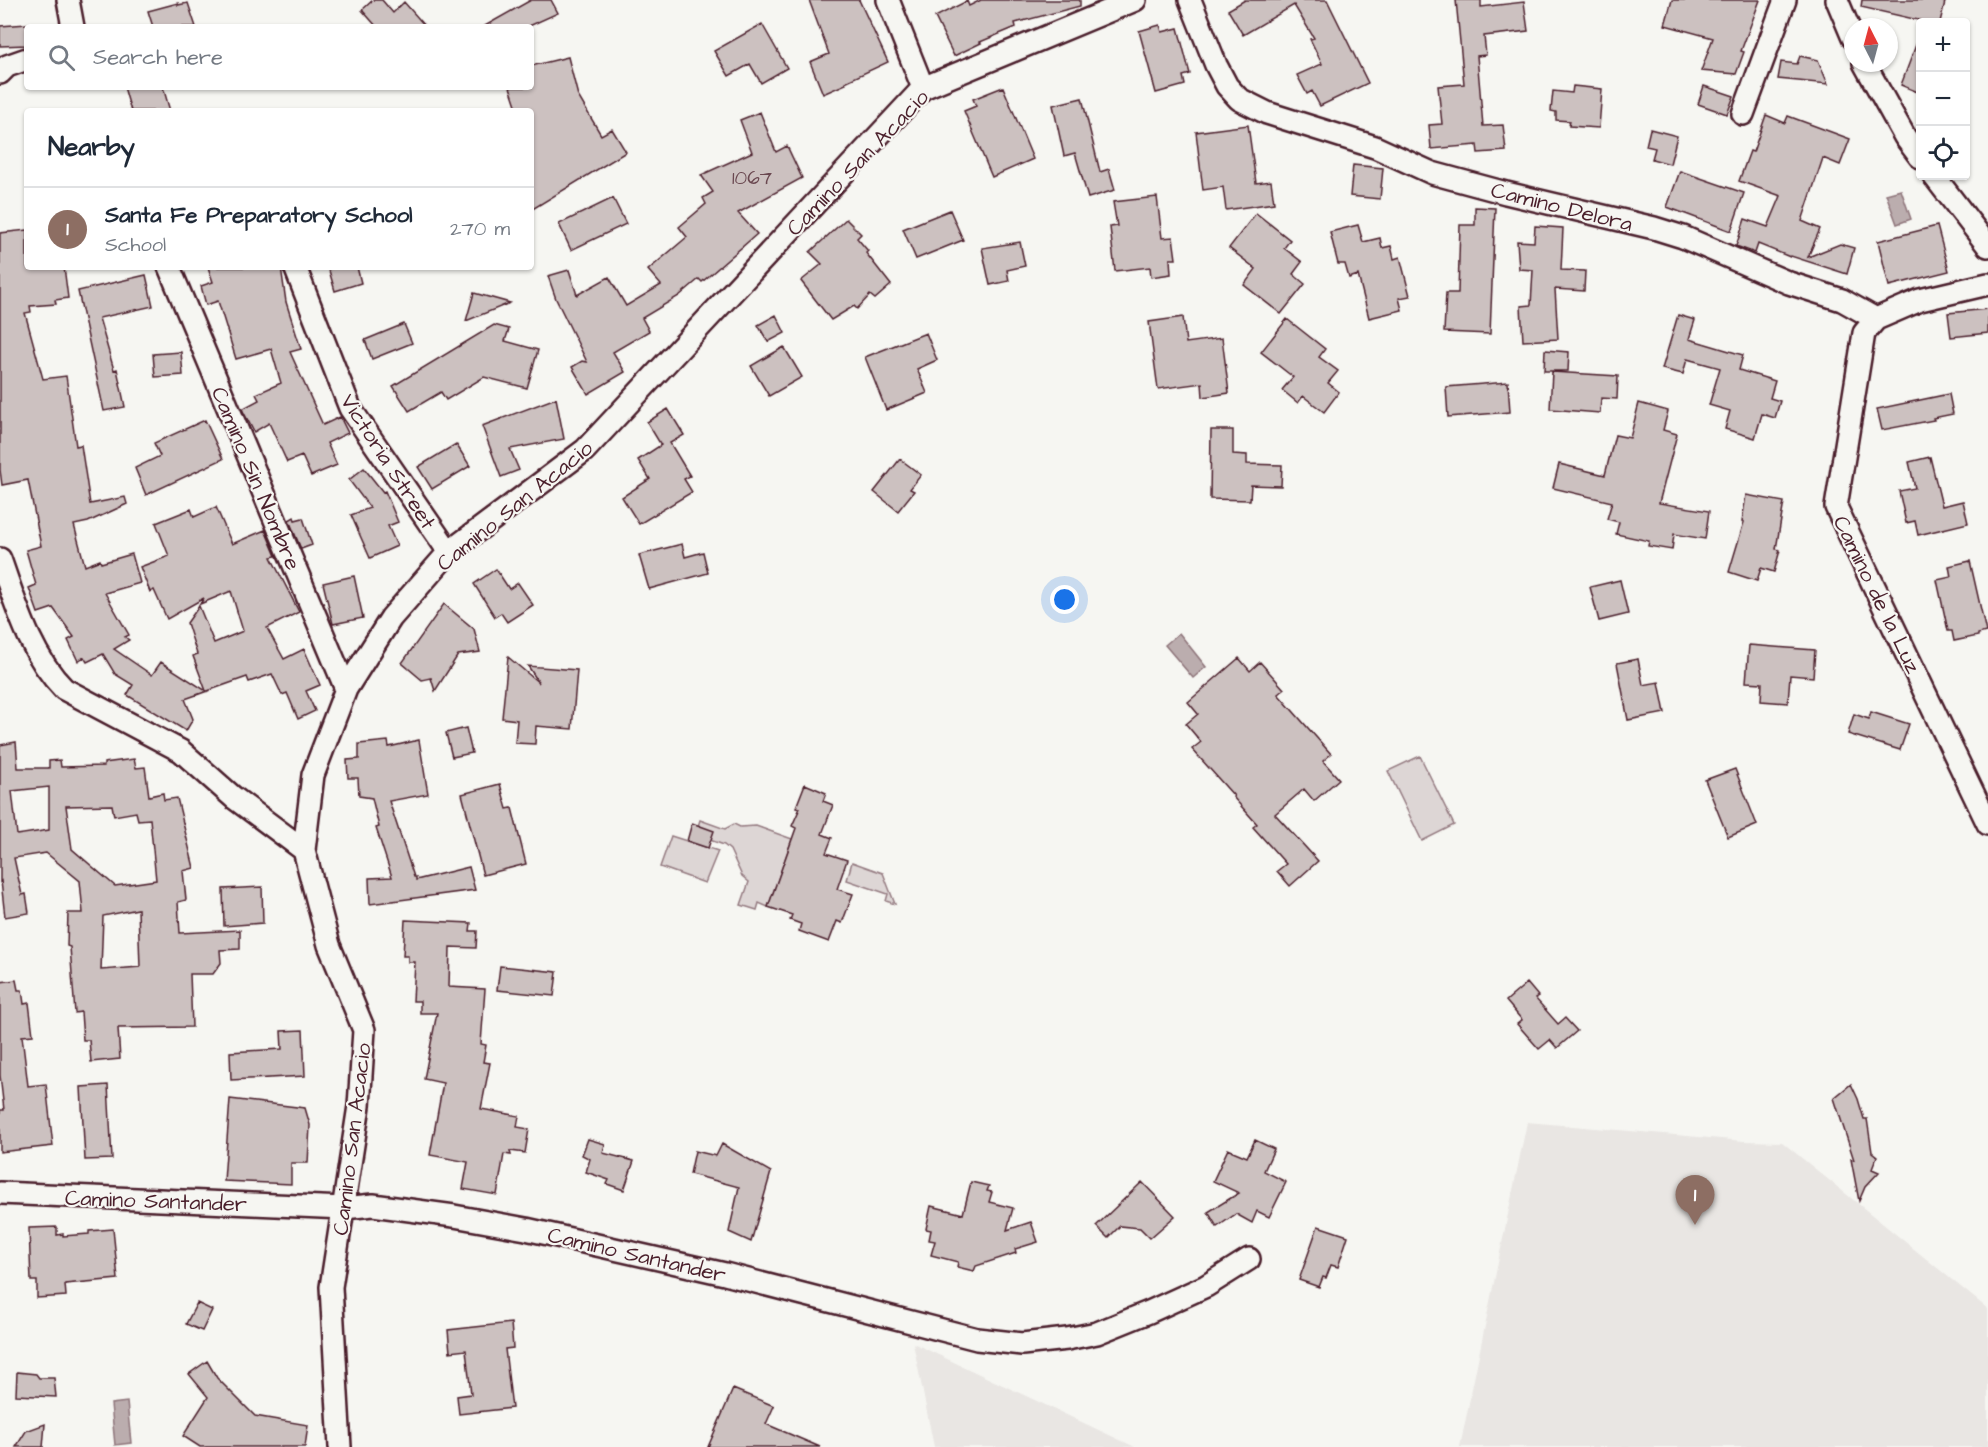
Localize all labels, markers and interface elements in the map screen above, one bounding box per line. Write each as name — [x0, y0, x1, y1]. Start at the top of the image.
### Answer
north arrow — [1844, 18, 1898, 72]
map controls — [1916, 18, 1970, 180]
button: + — [1916, 18, 1970, 72]
search box — [24, 24, 534, 90]
icon: search — [45, 41, 78, 74]
text: Search here — [93, 42, 223, 73]
button: − — [1916, 72, 1970, 126]
street label: Camino San Acacio — [780, 82, 937, 243]
button: locate — [1916, 126, 1970, 180]
text: Nearby — [48, 129, 135, 165]
house number: 1067 — [732, 164, 772, 192]
street label: Camino Delora — [1488, 175, 1636, 240]
text: Santa Fe Preparatory School — [105, 200, 412, 231]
text: 1 — [66, 215, 69, 243]
text: 270 m — [450, 215, 510, 243]
text: School — [105, 231, 166, 259]
street label: Camino Sin Nombre — [203, 382, 308, 575]
street label: Victoria Street — [332, 388, 443, 536]
street label: Camino San Acacio — [430, 433, 600, 579]
street label: Camino de la Luz — [1825, 510, 1928, 679]
your location — [1050, 585, 1079, 614]
street label: Camino San Acacio — [325, 1041, 380, 1237]
pin: 1 — [1676, 1176, 1714, 1225]
street label: Camino Santander — [64, 1183, 248, 1220]
street label: Camino Santander — [544, 1220, 729, 1291]

